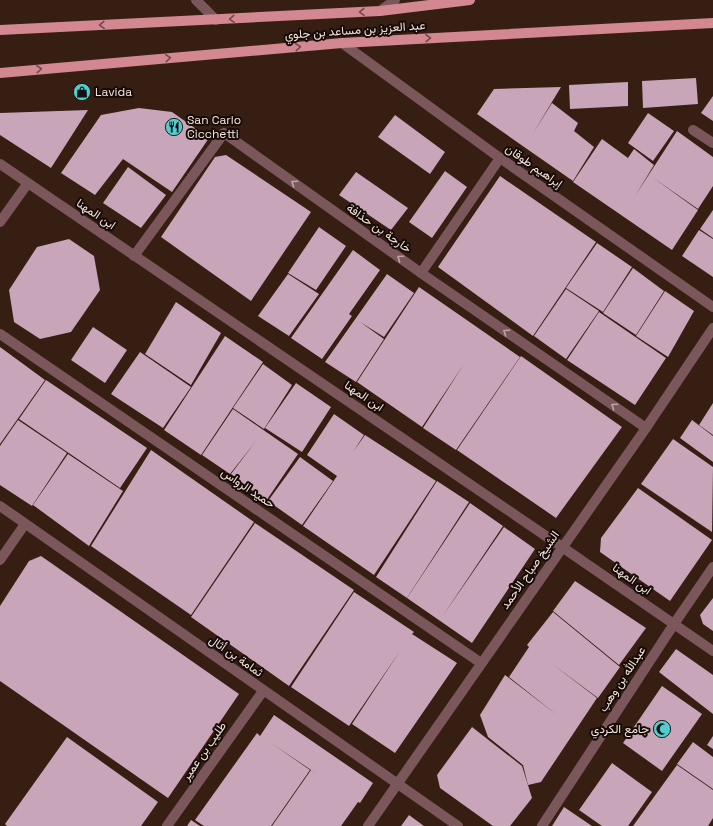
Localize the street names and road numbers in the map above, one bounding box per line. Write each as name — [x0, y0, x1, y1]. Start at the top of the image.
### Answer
street label: عبد العزيز بن مساعد بن جلوي — [284, 17, 426, 45]
street label: إبراهيم طوقان — [502, 140, 566, 192]
street label: ابن المهنا — [73, 195, 119, 233]
street label: خارجة بن حذافة — [343, 200, 415, 256]
street label: ابن المهنا — [341, 377, 387, 415]
street label: حميد الرواس — [218, 464, 278, 512]
street label: الشيخ صباح الأحمد — [497, 528, 564, 613]
street label: ابن المهنا — [609, 560, 655, 598]
street label: ثمامة بن أثال — [206, 632, 266, 681]
street label: عبدالله بن وهب — [595, 643, 649, 715]
street label: طليب بن عمير — [177, 718, 230, 784]

